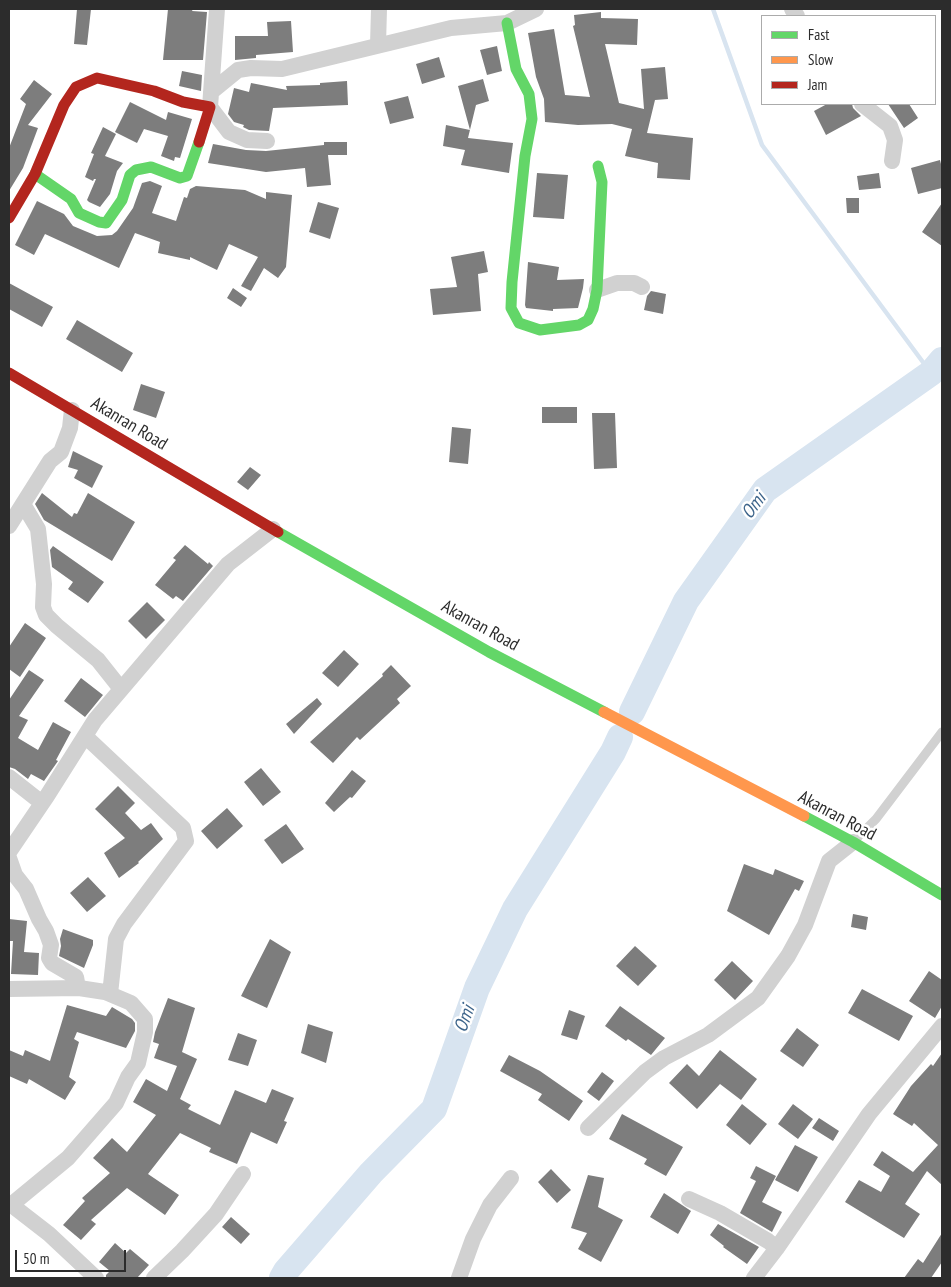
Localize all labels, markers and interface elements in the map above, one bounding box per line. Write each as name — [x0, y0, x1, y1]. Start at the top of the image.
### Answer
legend — [761, 15, 936, 105]
text: Fast — [808, 25, 829, 44]
text: Slow — [808, 50, 833, 69]
text: Jam — [808, 75, 827, 94]
street label: Akanran Road — [87, 393, 171, 455]
water label: Omi — [737, 488, 771, 524]
street label: Akanran Road — [438, 596, 522, 656]
street label: Akanran Road — [794, 786, 880, 846]
water label: Omi — [450, 1002, 480, 1036]
scale bar — [18, 1240, 129, 1272]
text: 50 m — [23, 1249, 49, 1268]

